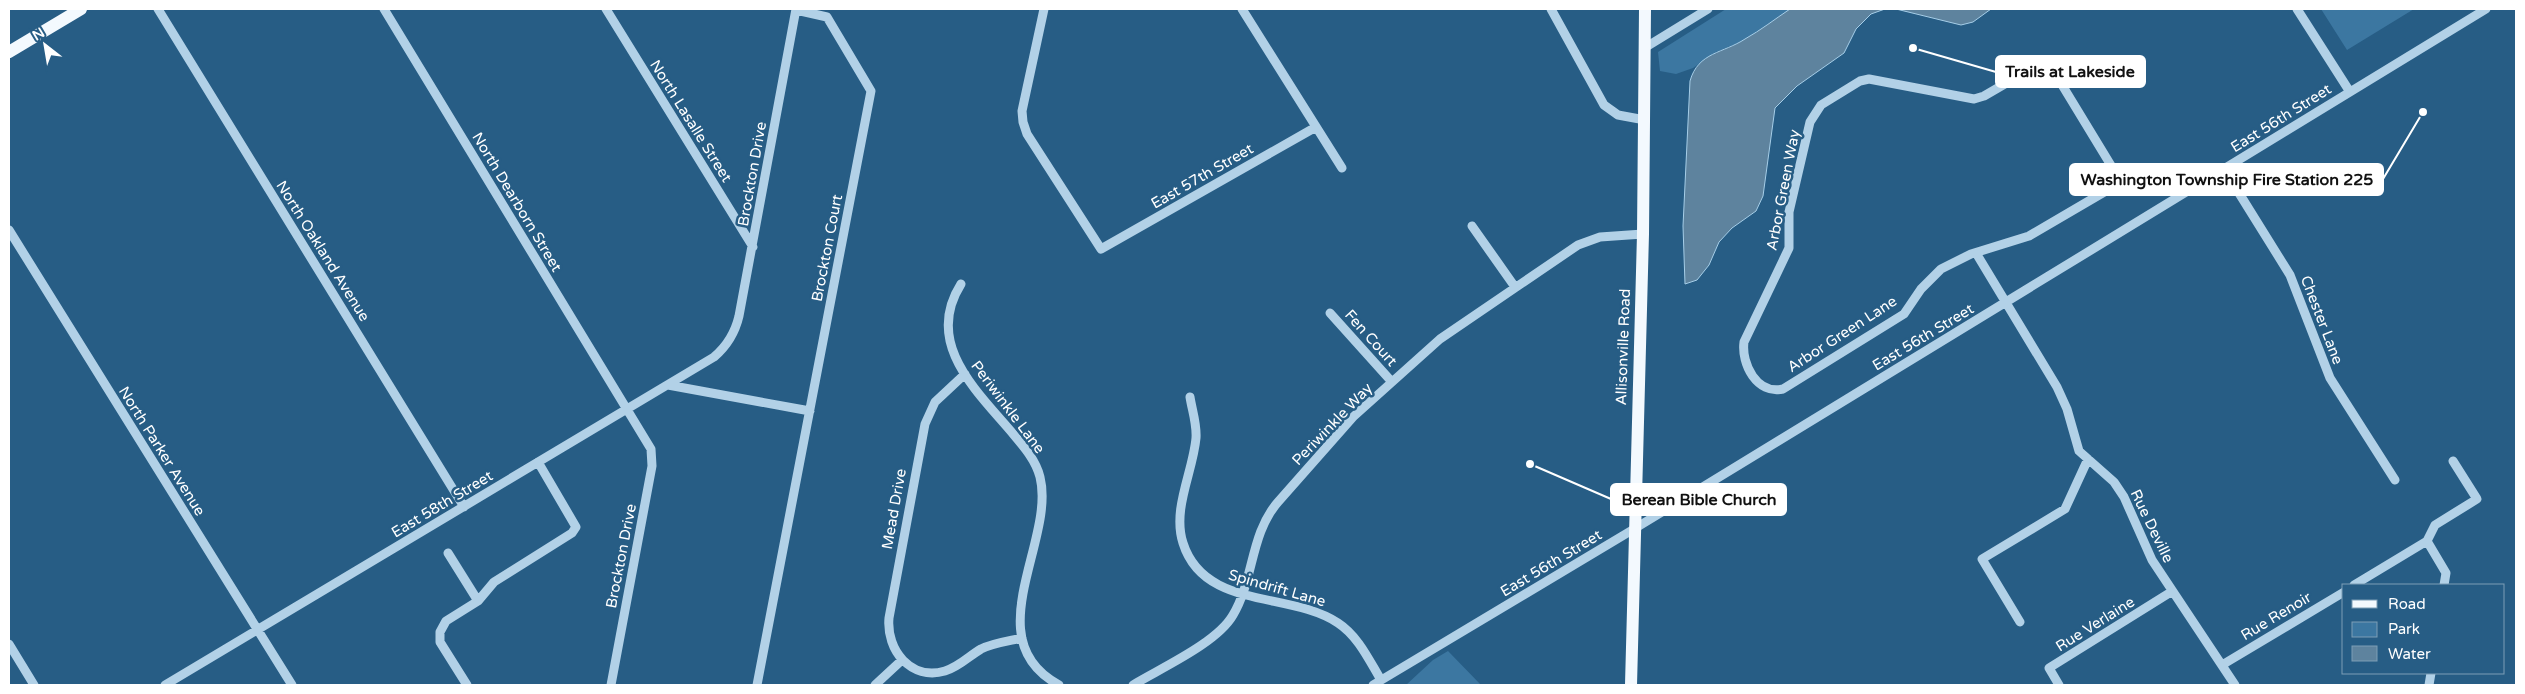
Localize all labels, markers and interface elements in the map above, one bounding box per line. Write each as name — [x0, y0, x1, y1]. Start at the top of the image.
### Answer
north arrow — [20, 20, 70, 70]
text: N — [29, 24, 48, 44]
street label: North Lasalle Street — [646, 56, 736, 186]
callout: Trails at Lakeside — [1996, 56, 2145, 87]
text: Trails at Lakeside — [2004, 62, 2135, 82]
street label: East 56th Street — [2227, 80, 2335, 156]
street label: Brockton Drive — [734, 120, 770, 228]
street label: Arbor Green Way — [1762, 128, 1804, 252]
street label: North Dearborn Street — [468, 129, 566, 275]
street label: East 57th Street — [1148, 139, 1257, 213]
callout: Washington Township Fire Station 225 — [2070, 164, 2383, 195]
text: Washington Township Fire Station 225 — [2081, 170, 2373, 190]
street label: North Oakland Avenue — [272, 177, 374, 325]
street label: Brockton Court — [808, 193, 846, 303]
street label: Chester Lane — [2297, 273, 2347, 367]
street label: Allisonville Road — [1612, 288, 1634, 406]
street label: Arbor Green Lane — [1784, 292, 1900, 376]
street label: East 56th Street — [1869, 299, 1977, 374]
street label: Fen Court — [1341, 306, 1401, 370]
street label: Periwinkle Lane — [967, 357, 1049, 457]
street label: Periwinkle Way — [1288, 379, 1376, 469]
street label: North Parker Avenue — [115, 383, 209, 519]
street label: East 58th Street — [388, 466, 496, 541]
street label: Mead Drive — [878, 467, 910, 551]
callout: Berean Bible Church — [1611, 484, 1786, 515]
street label: Rue Deville — [2127, 486, 2177, 566]
text: Berean Bible Church — [1622, 490, 1776, 510]
street label: Brockton Drive — [602, 502, 640, 610]
street label: East 56th Street — [1497, 525, 1605, 600]
street label: Spindrift Lane — [1226, 566, 1328, 610]
legend — [2342, 584, 2505, 674]
street label: Rue Renoir — [2237, 588, 2315, 644]
street label: Rue Verlaine — [2052, 593, 2138, 655]
text: Road — [2388, 595, 2426, 613]
text: Park — [2388, 620, 2420, 638]
text: Water — [2388, 645, 2431, 663]

